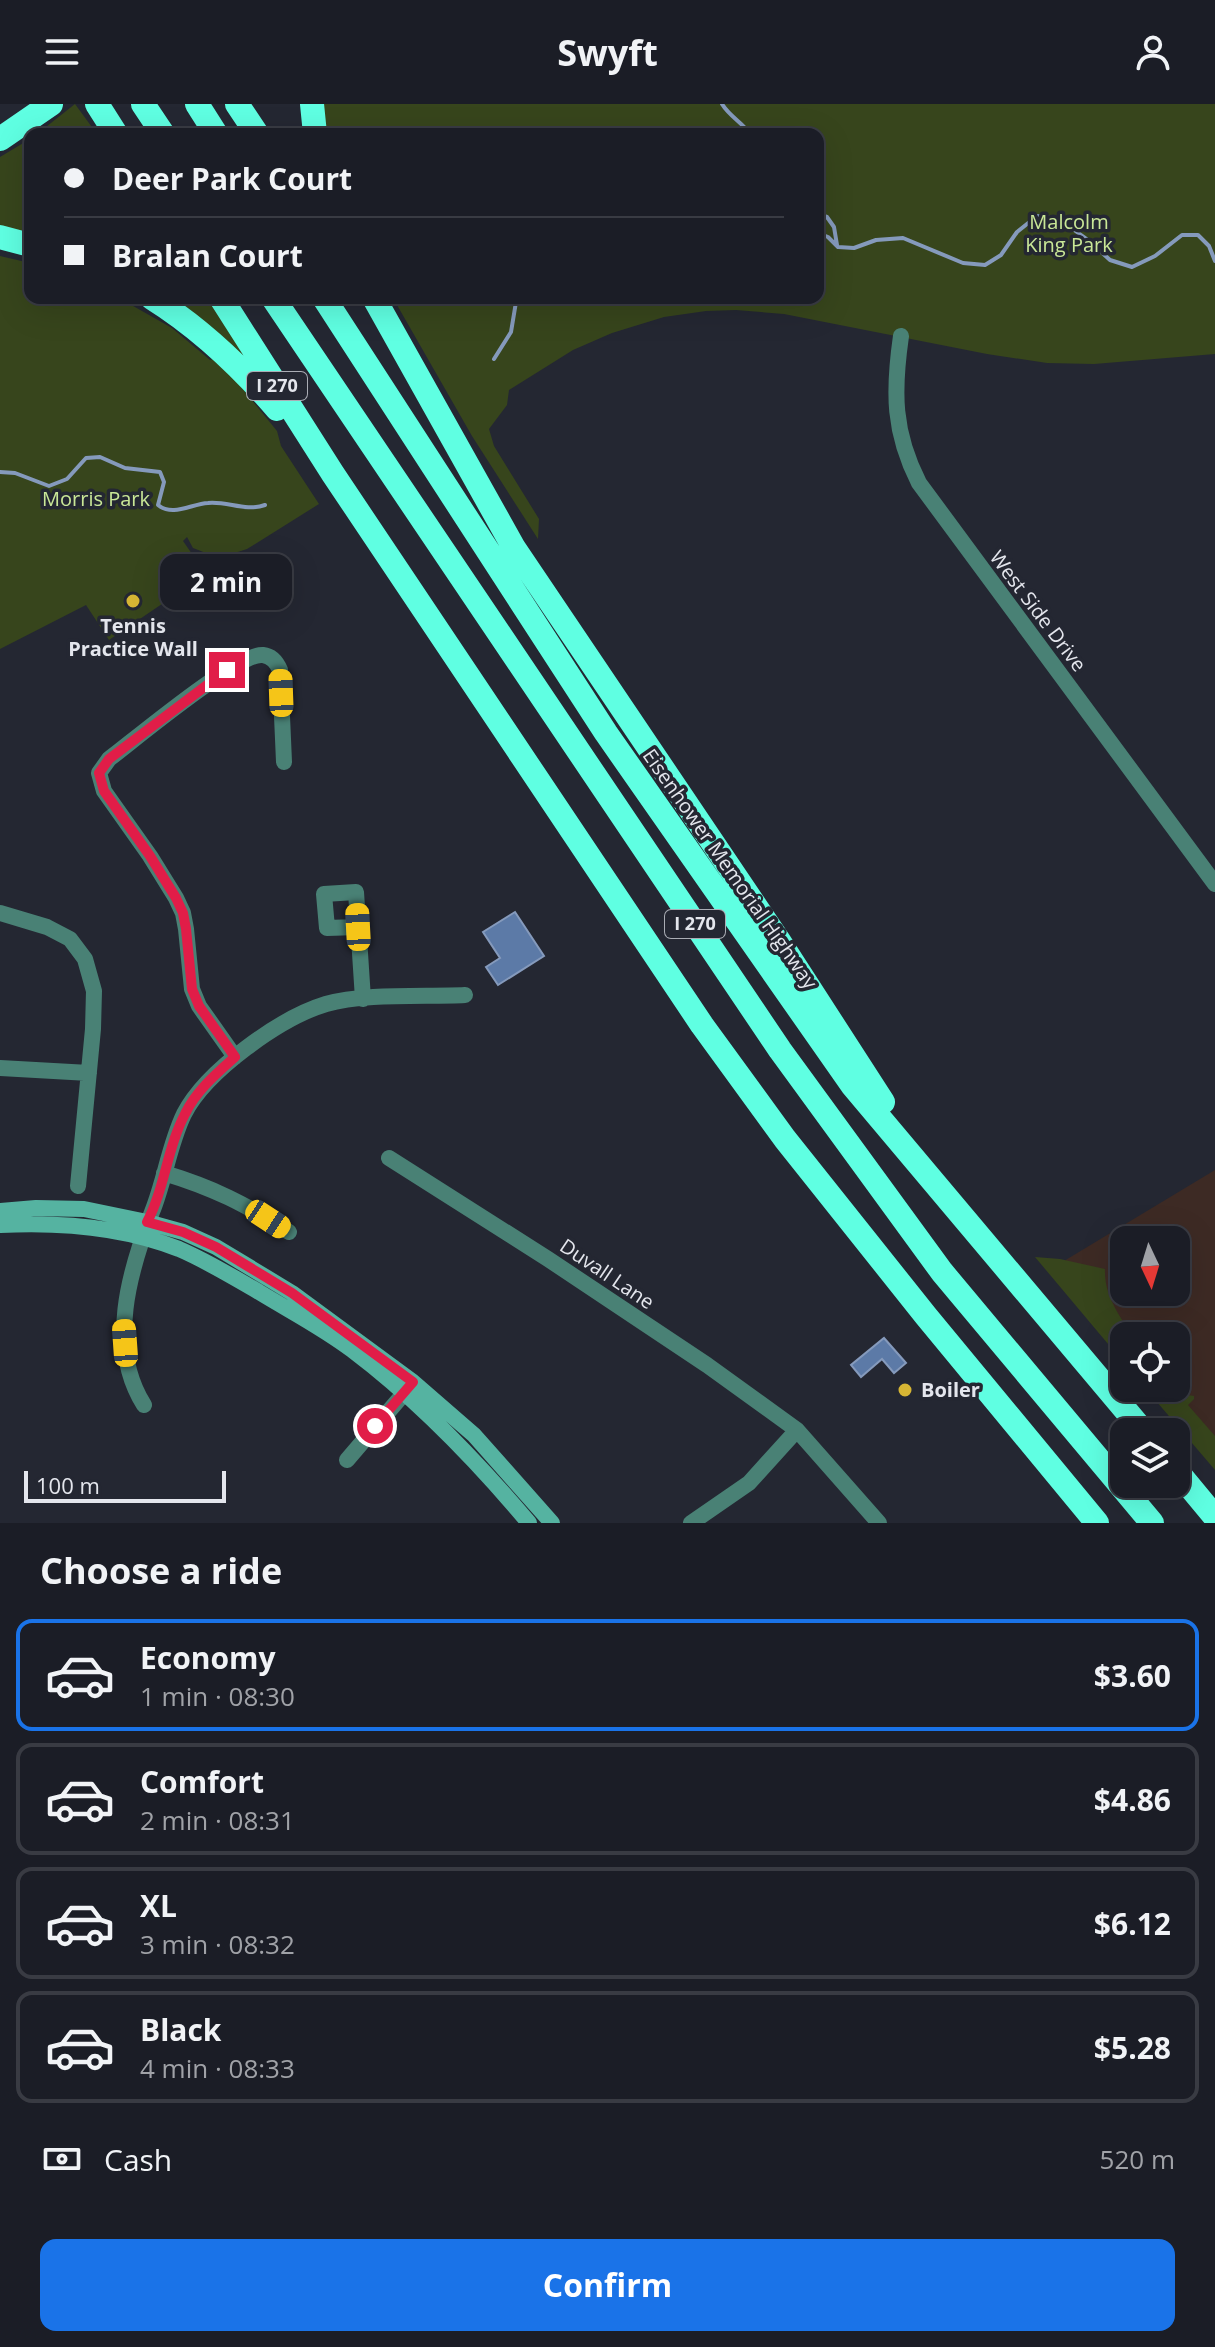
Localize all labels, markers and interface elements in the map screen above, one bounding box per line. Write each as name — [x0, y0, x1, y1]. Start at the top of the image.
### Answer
text: Swyft — [557, 28, 658, 77]
icon: menu — [40, 30, 84, 74]
icon: person — [1131, 30, 1175, 74]
text: Deer Park Court — [112, 158, 352, 199]
park label: Malcolm King Park — [1025, 208, 1113, 258]
text: Bralan Court — [112, 235, 303, 276]
road number: I 270 — [247, 372, 307, 400]
park label: Morris Park — [42, 485, 150, 512]
street label: West Side Drive — [984, 545, 1093, 677]
callout: 2 min — [161, 554, 293, 610]
text: 2 min — [190, 564, 262, 600]
marker: Tennis Practice Wall — [124, 592, 142, 610]
place label: Tennis Practice Wall — [68, 612, 198, 662]
route end — [209, 652, 245, 688]
car — [268, 669, 294, 717]
street label: Eisenhower Memorial Highway — [637, 743, 824, 995]
car — [345, 902, 371, 952]
road number: I 270 — [665, 910, 725, 938]
car — [241, 1196, 295, 1242]
north arrow — [1110, 1226, 1190, 1306]
map controls — [1110, 1226, 1190, 1498]
street label: Duvall Lane — [555, 1232, 660, 1315]
car — [111, 1318, 139, 1368]
button: locate — [1110, 1322, 1190, 1402]
place label: Boiler — [921, 1376, 980, 1403]
marker: Boiler — [896, 1381, 914, 1399]
route start — [357, 1408, 393, 1444]
button: layers — [1110, 1418, 1190, 1498]
scale bar — [24, 1467, 226, 1503]
text: 100 m — [36, 1470, 100, 1500]
text: Choose a ride — [40, 1546, 282, 1595]
text: Economy — [140, 1637, 276, 1678]
icon: car — [44, 1639, 116, 1711]
text: $3.60 — [1094, 1655, 1171, 1696]
text: 1 min · 08:30 — [140, 1678, 295, 1714]
text: Comfort — [140, 1761, 264, 1802]
icon: car — [44, 1763, 116, 1835]
text: $4.86 — [1094, 1779, 1171, 1820]
text: 2 min · 08:31 — [140, 1802, 295, 1838]
text: XL — [140, 1885, 177, 1926]
icon: car — [44, 1887, 116, 1959]
text: $6.12 — [1094, 1903, 1171, 1944]
text: 3 min · 08:32 — [140, 1926, 295, 1962]
text: Black — [140, 2009, 221, 2050]
icon: car — [44, 2011, 116, 2083]
text: $5.28 — [1094, 2027, 1171, 2068]
text: 4 min · 08:33 — [140, 2050, 295, 2086]
icon: cash — [40, 2137, 84, 2181]
text: Cash — [104, 2139, 172, 2180]
text: 520 m — [1100, 2141, 1175, 2177]
button: Confirm — [40, 2239, 1175, 2331]

